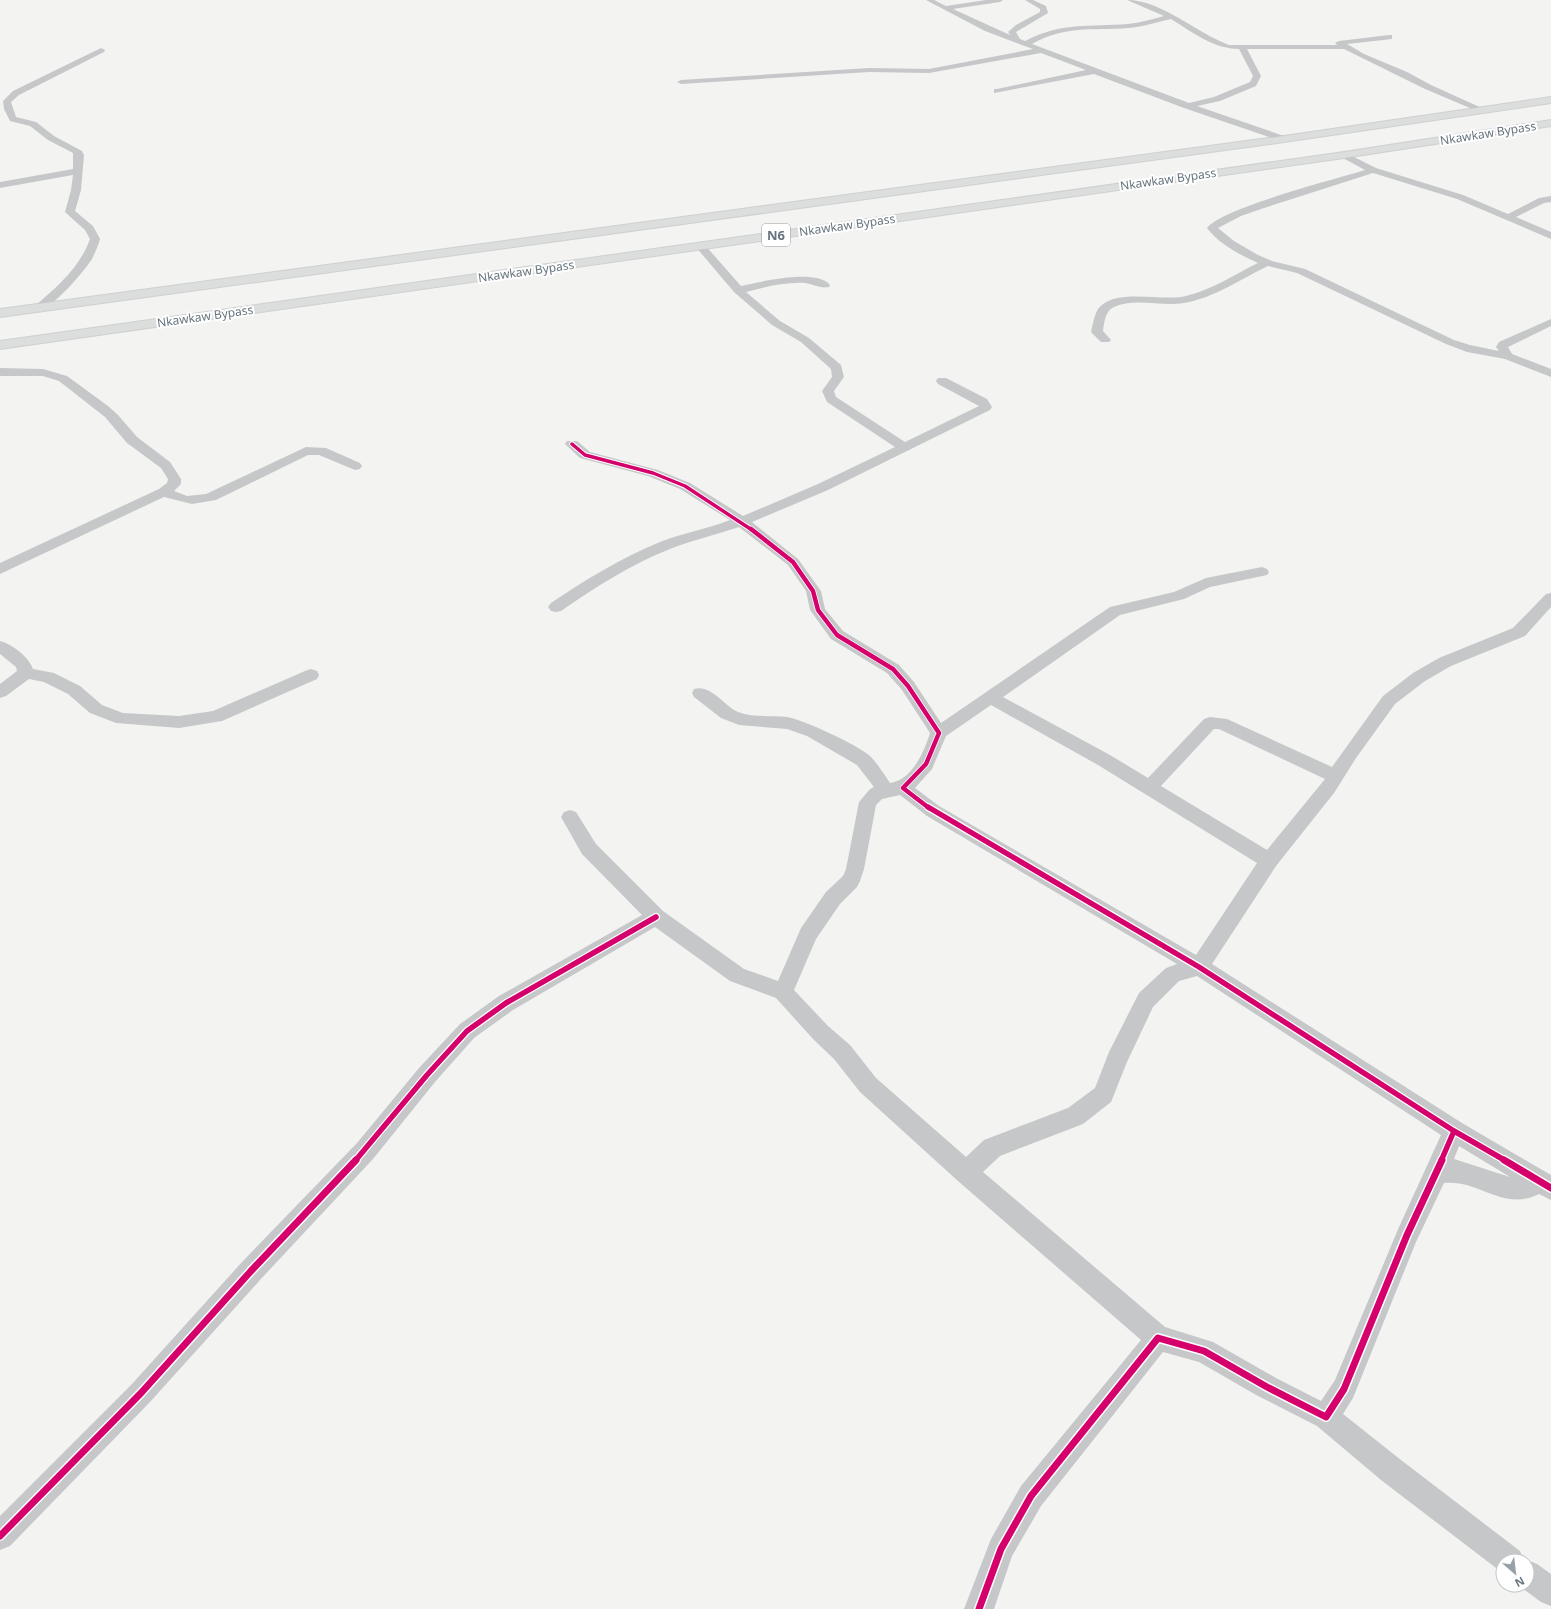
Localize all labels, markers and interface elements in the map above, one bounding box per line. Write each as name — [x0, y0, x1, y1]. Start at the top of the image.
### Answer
street label: Nkawkaw Bypass — [1439, 117, 1537, 149]
street label: Nkawkaw Bypass — [1119, 164, 1217, 194]
street label: Nkawkaw Bypass — [798, 210, 896, 240]
road number: N6 — [762, 224, 790, 246]
street label: Nkawkaw Bypass — [477, 256, 575, 286]
street label: Nkawkaw Bypass — [156, 301, 254, 331]
north arrow — [1495, 1553, 1535, 1593]
text: N — [1512, 1574, 1527, 1591]

